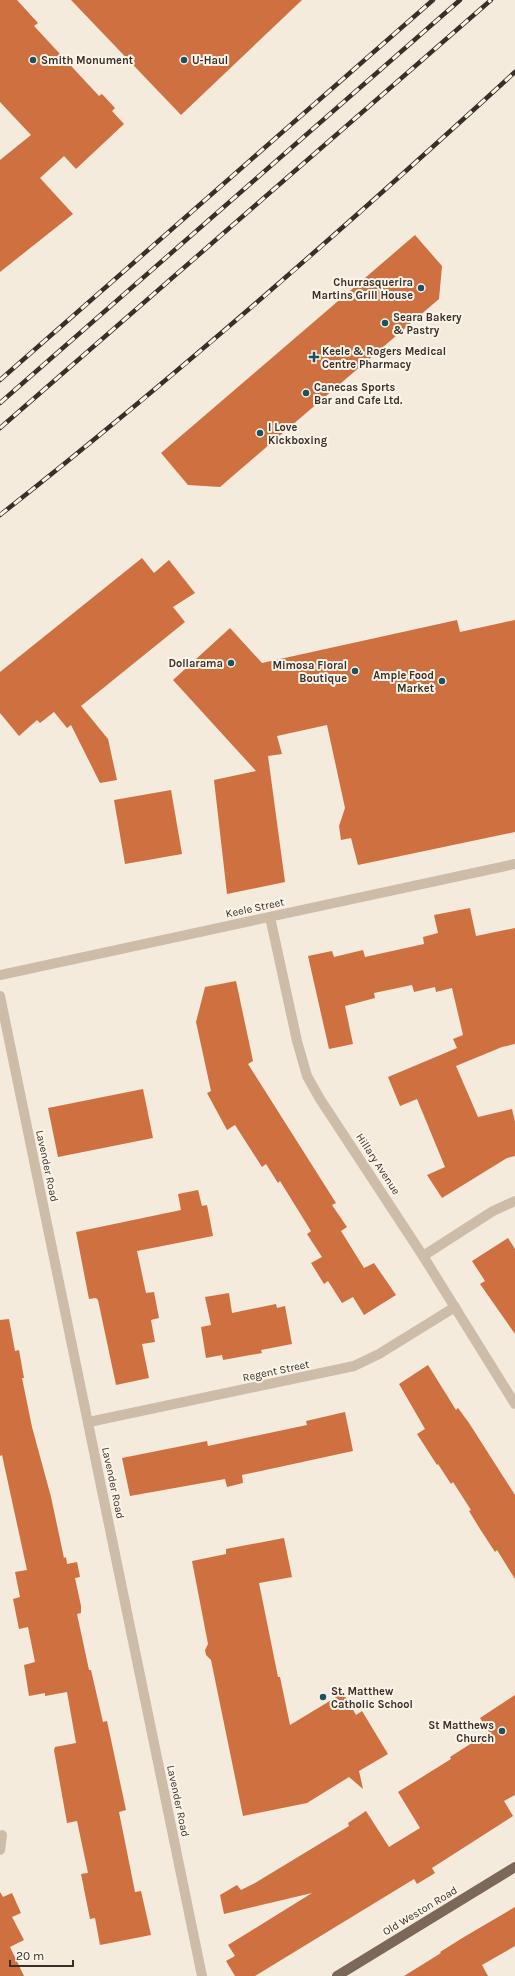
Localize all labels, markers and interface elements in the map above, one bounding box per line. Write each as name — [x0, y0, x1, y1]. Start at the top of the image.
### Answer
place label: Smith Monument — [41, 54, 134, 67]
place label: U-Haul — [192, 54, 228, 67]
marker: Smith Monument — [28, 55, 38, 65]
marker: U-Haul — [179, 55, 189, 65]
place label: Churrasquerira Martins Grill House — [312, 276, 413, 302]
marker: Churrasquerira Martins Grill House — [416, 283, 426, 293]
place label: Seara Bakery & Pastry — [393, 311, 462, 337]
marker: Seara Bakery & Pastry — [380, 318, 390, 328]
place label: Keele & Rogers Medical Centre Pharmacy — [322, 345, 446, 371]
marker: Keele & Rogers Medical Centre Pharmacy — [309, 352, 319, 362]
place label: Canecas Sports Bar and Cafe Ltd. — [314, 381, 403, 407]
marker: Canecas Sports Bar and Cafe Ltd. — [301, 388, 311, 398]
place label: I Love Kickboxing — [268, 421, 328, 447]
marker: I Love Kickboxing — [255, 428, 265, 438]
place label: Dollarama — [168, 657, 223, 670]
marker: Dollarama — [226, 658, 236, 668]
place label: Mimosa Floral Boutique — [272, 659, 347, 685]
marker: Mimosa Floral Boutique — [350, 666, 360, 676]
place label: Ample Food Market — [373, 669, 435, 695]
marker: Ample Food Market — [437, 676, 447, 686]
street label: Keele Street — [225, 895, 285, 921]
street label: Lavender Road — [33, 1129, 61, 1203]
street label: Hillary Avenue — [353, 1131, 403, 1198]
street label: Regent Street — [241, 1358, 311, 1384]
street label: Lavender Road — [99, 1446, 127, 1520]
place label: St. Matthew Catholic School — [331, 1685, 413, 1711]
marker: St. Matthew Catholic School — [318, 1692, 328, 1702]
place label: St Matthews Church — [428, 1719, 494, 1745]
marker: St Matthews Church — [497, 1726, 507, 1736]
street label: Lavender Road — [164, 1764, 192, 1838]
street label: Old Weston Road — [380, 1884, 460, 1938]
scale bar — [10, 1942, 73, 1968]
text: 20 m — [16, 1949, 44, 1963]

